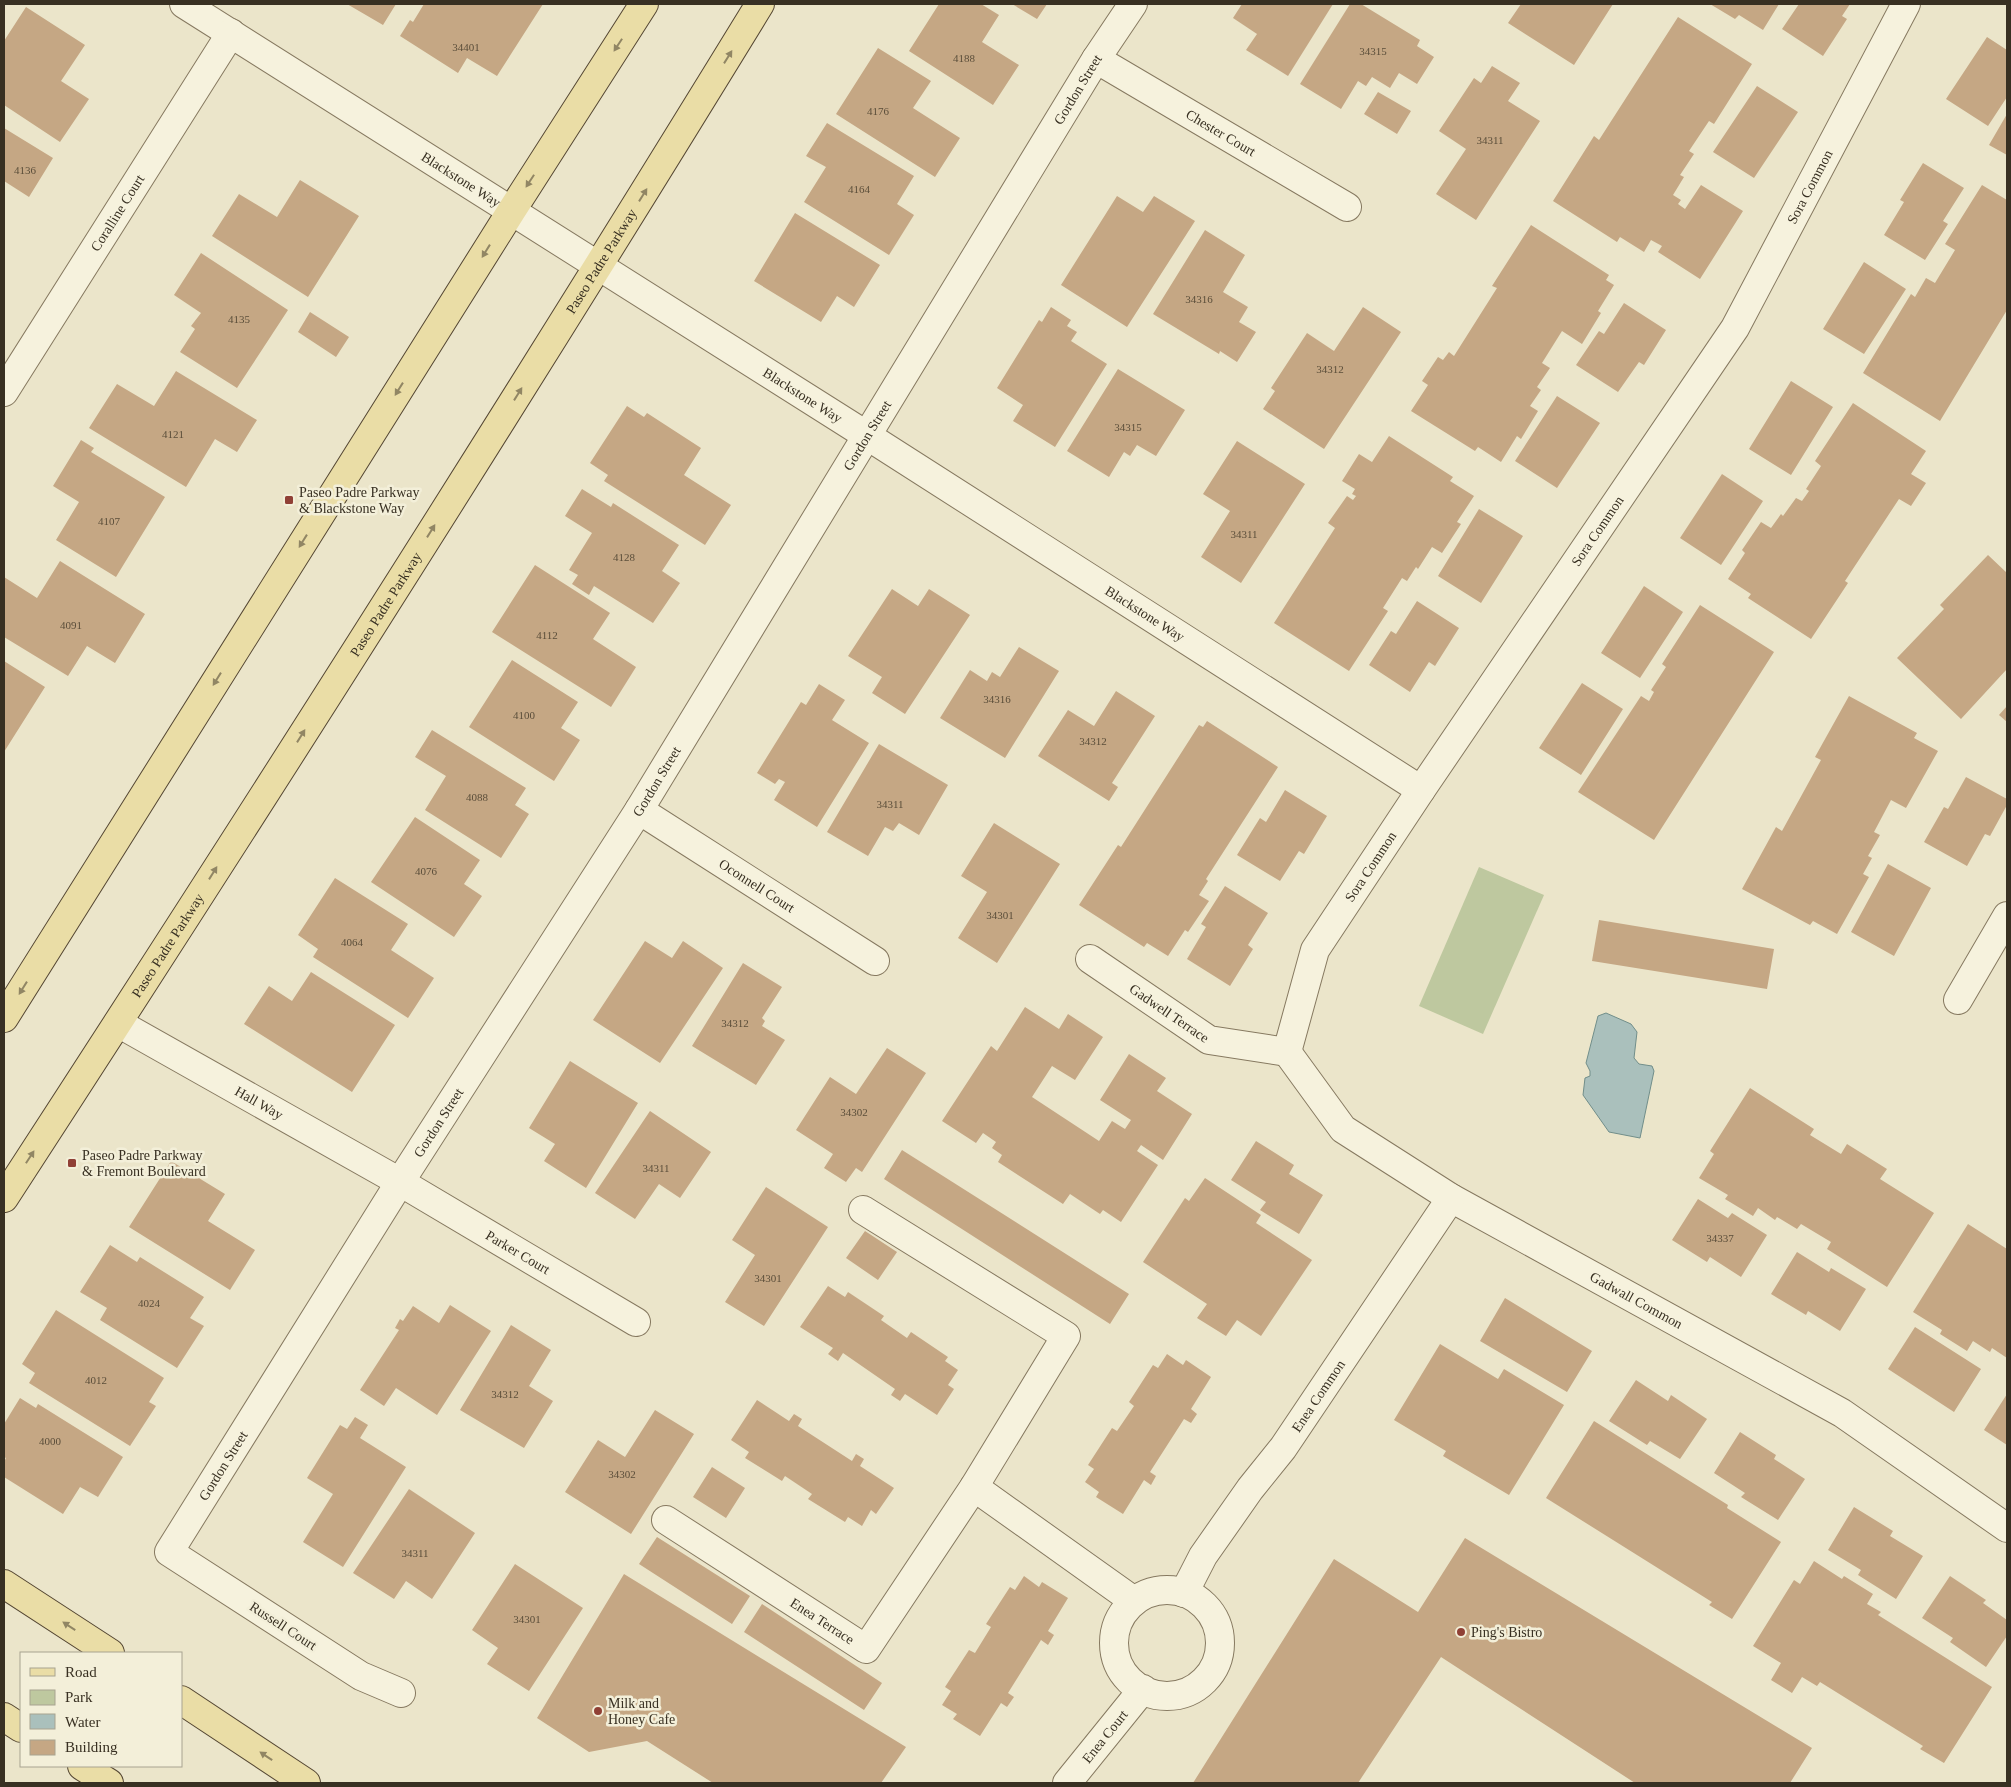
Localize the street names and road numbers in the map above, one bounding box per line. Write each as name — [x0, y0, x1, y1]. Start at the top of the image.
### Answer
street label: Gordon Street — [1051, 51, 1105, 127]
street label: Chester Court — [1183, 106, 1258, 159]
street label: Sora Common — [1784, 147, 1835, 226]
street label: Blackstone Way — [419, 149, 504, 210]
street label: Coralline Court — [88, 172, 147, 254]
street label: Paseo Padre Parkway — [563, 206, 639, 316]
street label: Blackstone Way — [760, 364, 845, 426]
street label: Gordon Street — [840, 398, 894, 473]
street label: Sora Common — [1568, 493, 1626, 569]
street label: Paseo Padre Parkway — [347, 549, 424, 659]
street label: Blackstone Way — [1103, 583, 1187, 644]
street label: Gordon Street — [630, 744, 683, 819]
street label: Sora Common — [1342, 828, 1399, 904]
street label: Oconnell Court — [716, 856, 798, 915]
street label: Paseo Padre Parkway — [129, 891, 207, 1000]
street label: Gadwell Terrace — [1127, 981, 1212, 1045]
street label: Hall Way — [232, 1083, 286, 1122]
street label: Gordon Street — [411, 1085, 466, 1160]
street label: Parker Court — [483, 1227, 553, 1277]
street label: Gadwall Common — [1588, 1269, 1685, 1331]
street label: Enea Common — [1289, 1357, 1348, 1435]
street label: Gordon Street — [196, 1428, 250, 1503]
street label: Enea Terrace — [788, 1595, 857, 1647]
street label: Russell Court — [247, 1599, 319, 1653]
street label: Enea Court — [1079, 1707, 1131, 1766]

